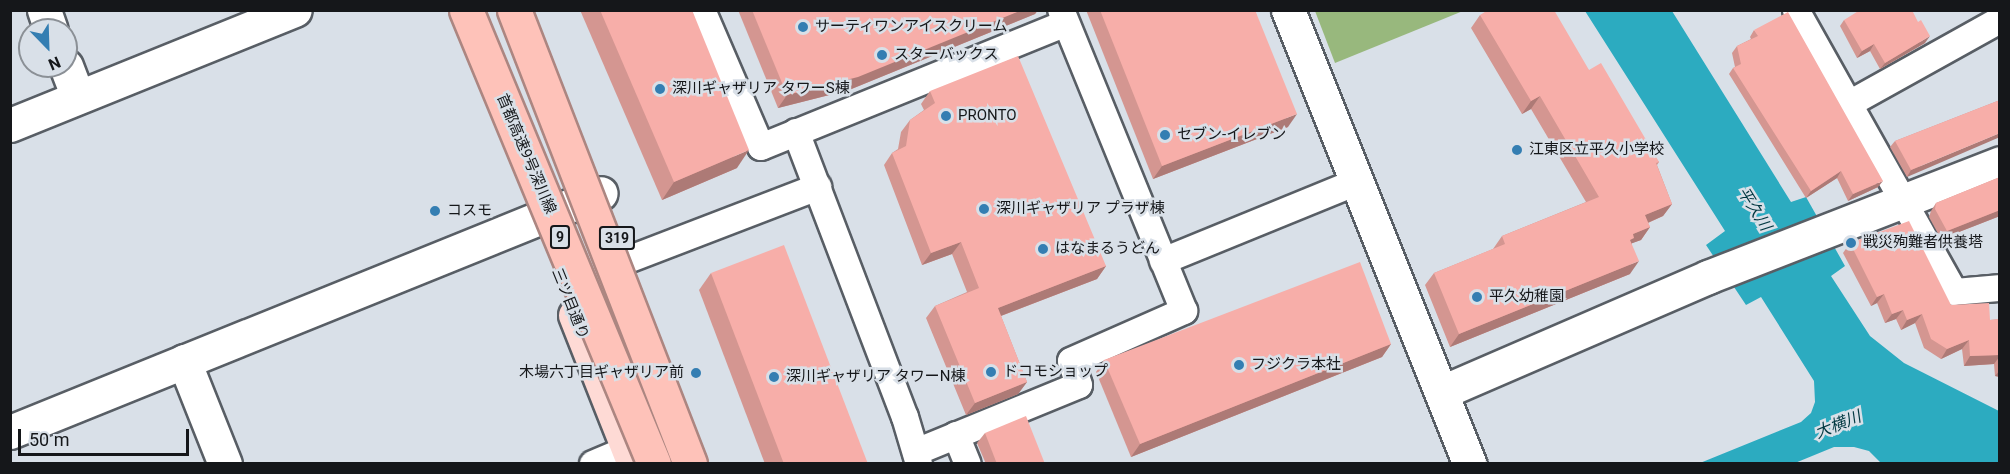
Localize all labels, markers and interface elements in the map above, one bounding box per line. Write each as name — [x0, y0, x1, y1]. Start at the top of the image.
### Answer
north arrow — [18, 18, 78, 78]
place label: サーティワンアイスクリーム — [815, 18, 1010, 36]
marker: サーティワンアイスクリーム — [796, 20, 810, 34]
place label: スターバックス — [894, 46, 999, 64]
marker: スターバックス — [875, 48, 889, 62]
text: N — [46, 52, 63, 74]
place label: 深川ギャザリア タワーS棟 — [672, 80, 850, 98]
marker: 深川ギャザリア タワーS棟 — [653, 82, 667, 96]
street label: 首都高速9号深川線 — [493, 91, 559, 217]
place label: PRONTO — [958, 107, 1017, 125]
marker: PRONTO — [939, 109, 953, 123]
place label: セブン-イレブン — [1177, 126, 1286, 144]
marker: セブン-イレブン — [1158, 128, 1172, 142]
place label: 江東区立平久小学校 — [1529, 141, 1664, 159]
marker: 江東区立平久小学校 — [1510, 143, 1524, 157]
water label: 平久川 — [1733, 184, 1775, 234]
place label: 深川ギャザリア プラザ棟 — [996, 200, 1165, 218]
place label: コスモ — [447, 202, 492, 220]
marker: 深川ギャザリア プラザ棟 — [977, 202, 991, 216]
marker: コスモ — [428, 204, 442, 218]
road number: 9 — [550, 226, 570, 248]
road number: 319 — [598, 227, 636, 249]
place label: 戦災殉難者供養塔 — [1863, 234, 1983, 252]
marker: 戦災殉難者供養塔 — [1844, 236, 1858, 250]
place label: はなまるうどん — [1055, 240, 1160, 258]
marker: はなまるうどん — [1036, 242, 1050, 256]
street label: 三ツ目通り — [548, 266, 592, 342]
place label: 平久幼稚園 — [1489, 288, 1564, 306]
marker: 平久幼稚園 — [1470, 290, 1484, 304]
place label: フジクラ本社 — [1251, 356, 1341, 374]
marker: フジクラ本社 — [1232, 358, 1246, 372]
place label: ドコモショップ — [1003, 363, 1108, 381]
place label: 木場六丁目ギャザリア前 — [519, 364, 684, 382]
marker: ドコモショップ — [984, 365, 998, 379]
marker: 木場六丁目ギャザリア前 — [689, 366, 703, 380]
place label: 深川ギャザリア タワーN棟 — [786, 368, 965, 386]
marker: 深川ギャザリア タワーN棟 — [767, 370, 781, 384]
water label: 大横川 — [1812, 407, 1864, 443]
scale bar — [21, 417, 192, 455]
text: 50 m — [29, 429, 69, 450]

